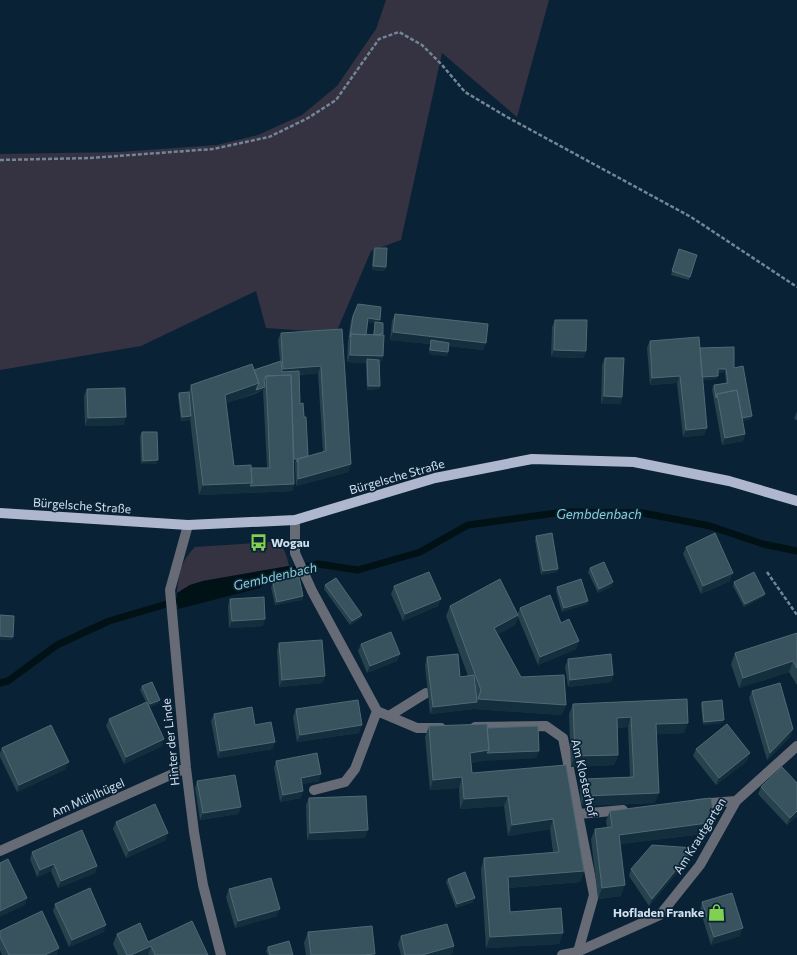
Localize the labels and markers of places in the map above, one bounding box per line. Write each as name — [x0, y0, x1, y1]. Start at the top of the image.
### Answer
bus stop icon: Wogau — [248, 533, 268, 553]
place label: Wogau — [271, 535, 310, 549]
shop icon: Hofladen Franke — [707, 903, 727, 923]
place label: Hofladen Franke — [613, 905, 704, 919]

